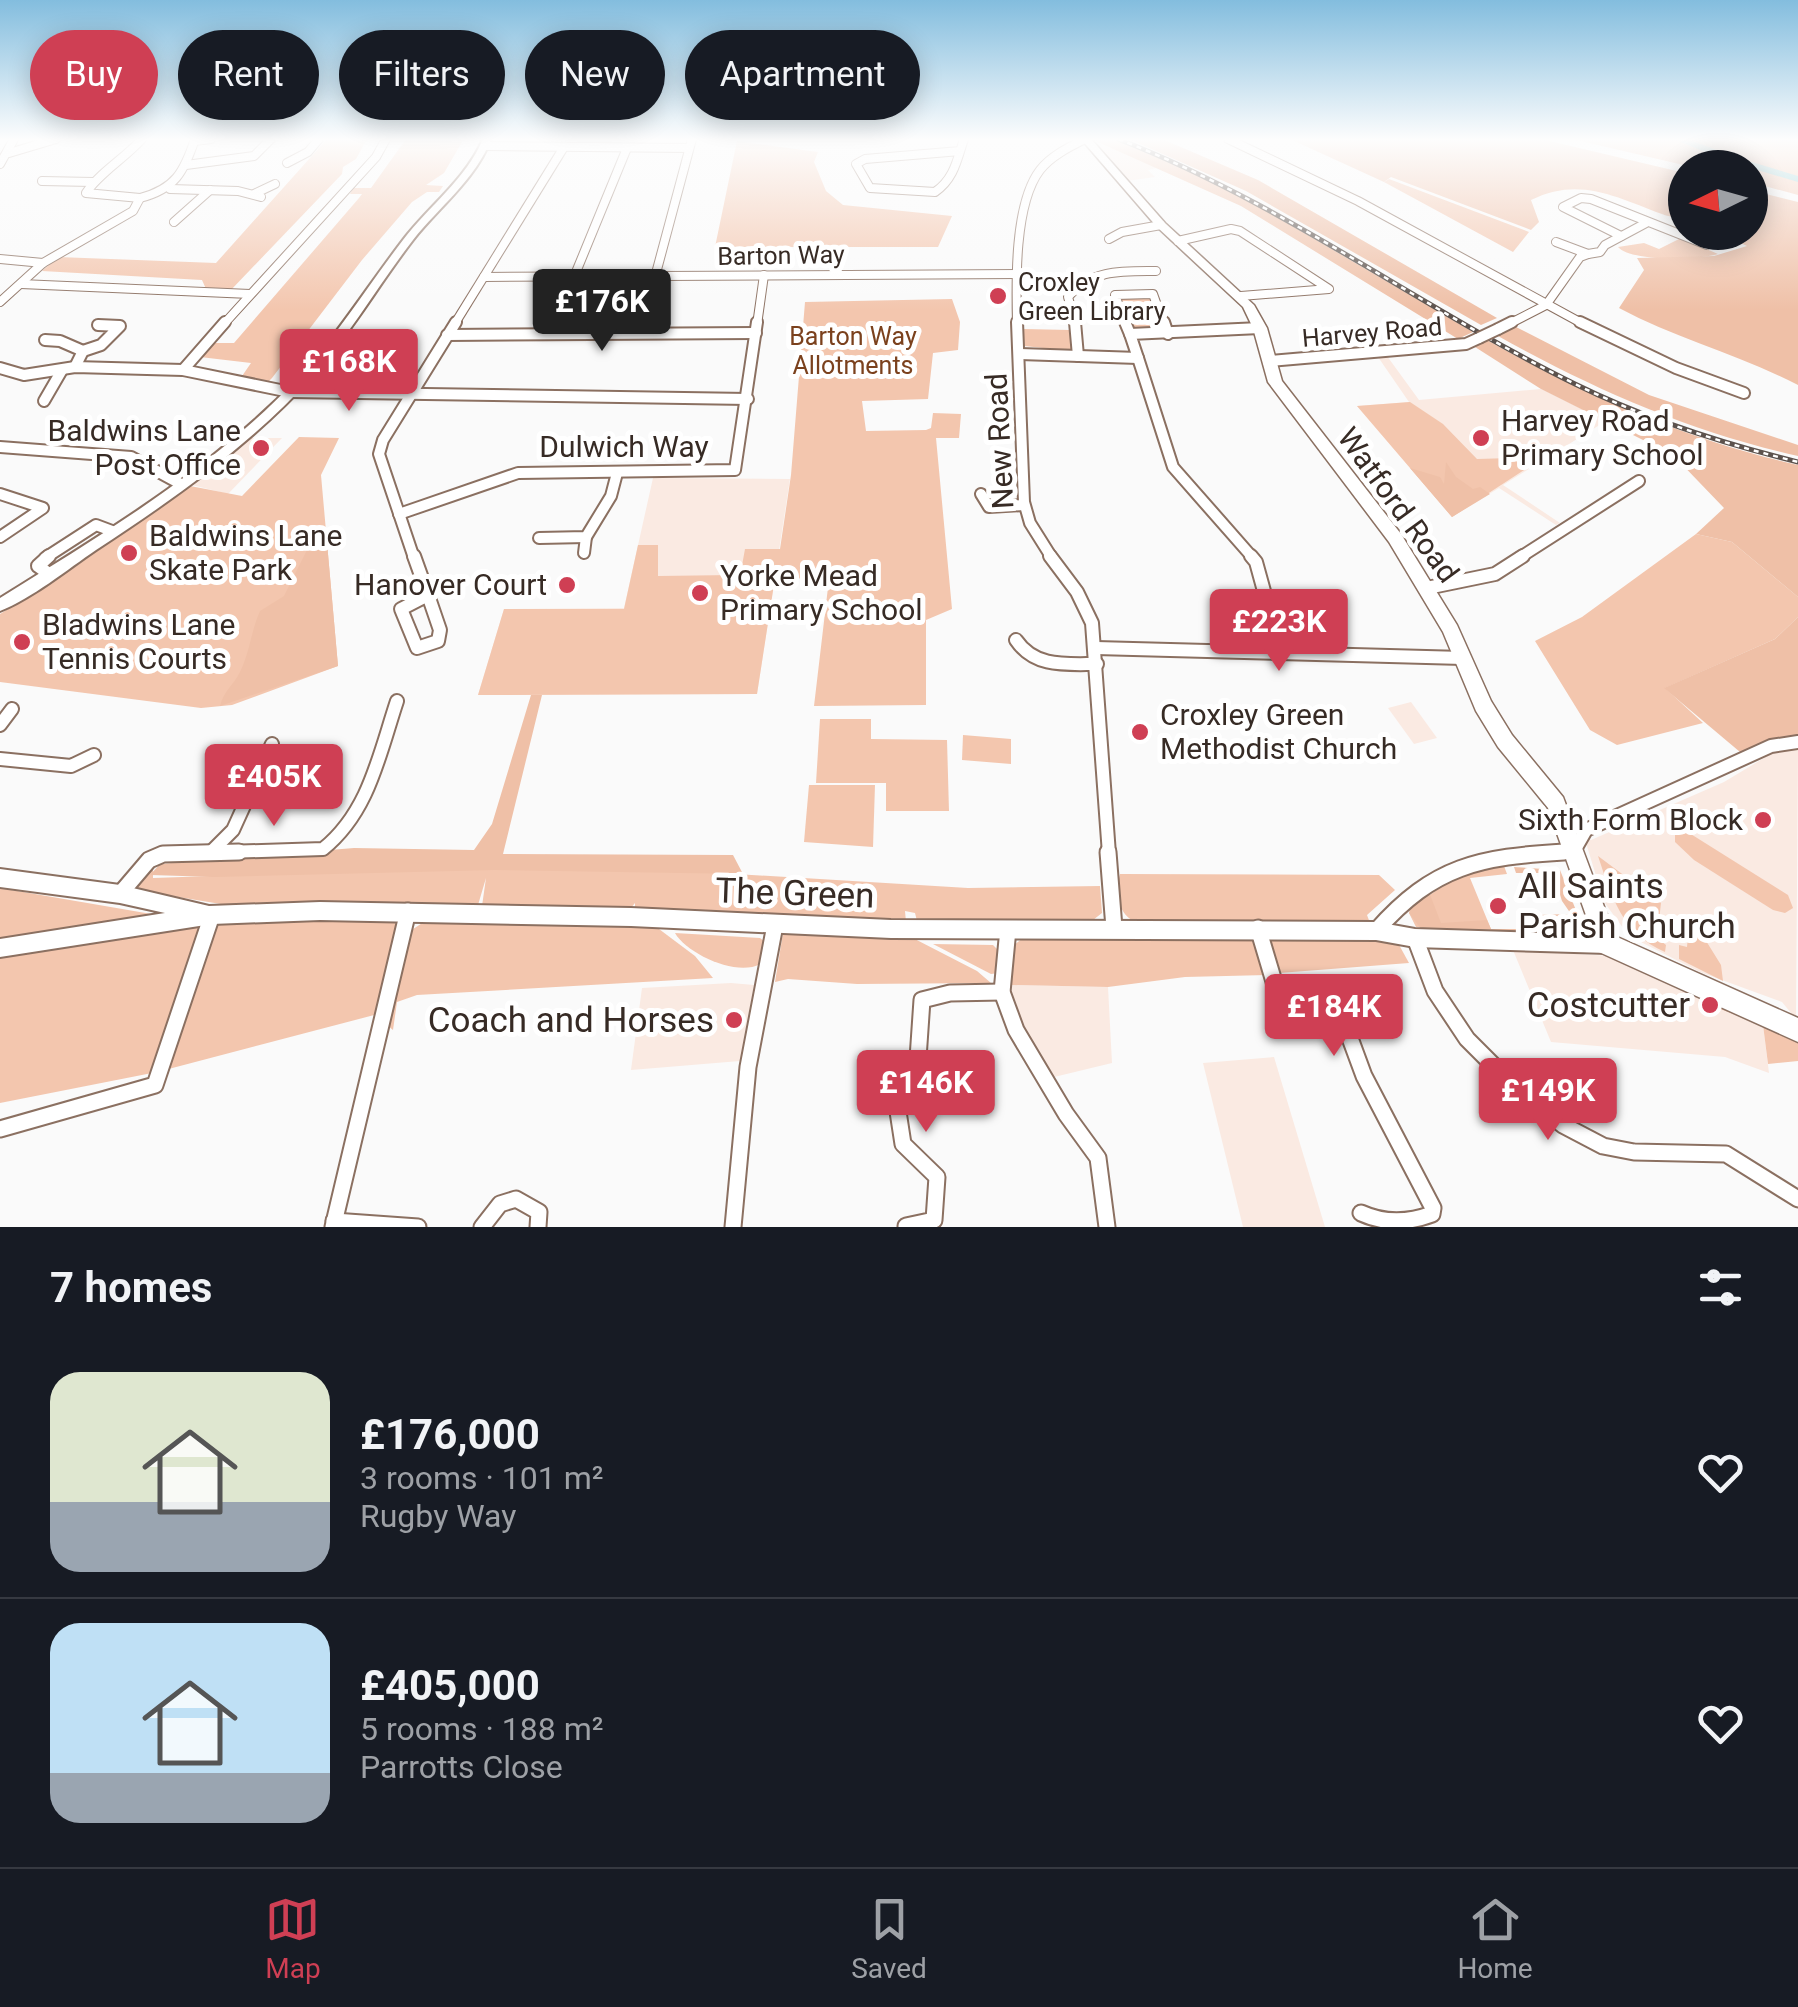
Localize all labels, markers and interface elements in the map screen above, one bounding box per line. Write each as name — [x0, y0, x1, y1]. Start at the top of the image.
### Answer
chip: Buy — [30, 30, 158, 120]
chip: Rent — [178, 30, 319, 120]
chip: Filters — [339, 30, 505, 120]
chip: New — [525, 30, 665, 120]
chip: Apartment — [685, 30, 920, 120]
north arrow — [1668, 150, 1768, 250]
map controls — [1668, 150, 1768, 250]
street label: Barton Way — [717, 240, 845, 271]
place label: Croxley Green Library — [1018, 268, 1166, 326]
pin: £176K — [532, 269, 672, 354]
text: £176K — [555, 282, 649, 320]
marker: Croxley Green Library — [987, 285, 1009, 307]
street label: Harvey Road — [1301, 312, 1443, 353]
park label: Barton Way Allotments — [789, 322, 917, 380]
pin: £168K — [279, 329, 419, 414]
text: £168K — [302, 342, 396, 380]
street label: New Road — [978, 372, 1021, 510]
place label: Harvey Road Primary School — [1501, 403, 1704, 472]
place label: Baldwins Lane Post Office — [47, 413, 241, 482]
street label: Watford Road — [1330, 420, 1466, 589]
marker: Harvey Road Primary School — [1470, 427, 1492, 449]
street label: Dulwich Way — [539, 429, 709, 464]
marker: Baldwins Lane Post Office — [250, 437, 272, 459]
place label: Baldwins Lane Skate Park — [149, 518, 343, 587]
marker: Baldwins Lane Skate Park — [118, 542, 140, 564]
place label: Yorke Mead Primary School — [720, 558, 923, 627]
place label: Hanover Court — [354, 567, 547, 602]
marker: Hanover Court — [556, 574, 578, 596]
marker: Yorke Mead Primary School — [689, 582, 711, 604]
pin: £223K — [1209, 589, 1349, 674]
text: £223K — [1232, 602, 1326, 640]
place label: Bladwins Lane Tennis Courts — [42, 607, 236, 676]
marker: Bladwins Lane Tennis Courts — [11, 631, 33, 653]
place label: Croxley Green Methodist Church — [1160, 697, 1397, 766]
marker: Croxley Green Methodist Church — [1129, 721, 1151, 743]
pin: £405K — [204, 744, 344, 829]
text: £405K — [227, 757, 321, 795]
place label: Sixth Form Block — [1518, 802, 1744, 837]
marker: Sixth Form Block — [1752, 809, 1774, 831]
place label: All Saints Parish Church — [1518, 866, 1736, 947]
street label: The Green — [715, 870, 875, 917]
marker: All Saints Parish Church — [1487, 895, 1509, 917]
pin: £184K — [1264, 974, 1404, 1059]
place label: Costcutter — [1527, 985, 1690, 1026]
text: £184K — [1287, 987, 1381, 1025]
marker: Costcutter — [1699, 994, 1721, 1016]
place label: Coach and Horses — [428, 1000, 714, 1041]
marker: Coach and Horses — [723, 1009, 745, 1031]
pin: £146K — [856, 1050, 996, 1135]
pin: £149K — [1478, 1058, 1618, 1143]
text: £146K — [879, 1063, 973, 1101]
text: £149K — [1501, 1071, 1595, 1109]
icon: filters — [1693, 1260, 1748, 1315]
text: 7 homes — [50, 1263, 212, 1312]
text: £176,000 — [360, 1410, 540, 1459]
icon: home — [130, 1412, 250, 1532]
icon: heart — [1693, 1445, 1748, 1500]
text: 3 rooms · 101 m² — [360, 1459, 603, 1497]
text: Rugby Way — [360, 1497, 516, 1535]
text: £405,000 — [360, 1661, 540, 1710]
icon: home — [130, 1663, 250, 1783]
icon: heart — [1693, 1696, 1748, 1751]
text: 5 rooms · 188 m² — [360, 1710, 603, 1748]
text: Parrotts Close — [360, 1748, 563, 1786]
tab: Map — [265, 1892, 321, 1985]
tab: Saved — [851, 1892, 927, 1985]
tab: Home — [1457, 1892, 1533, 1985]

